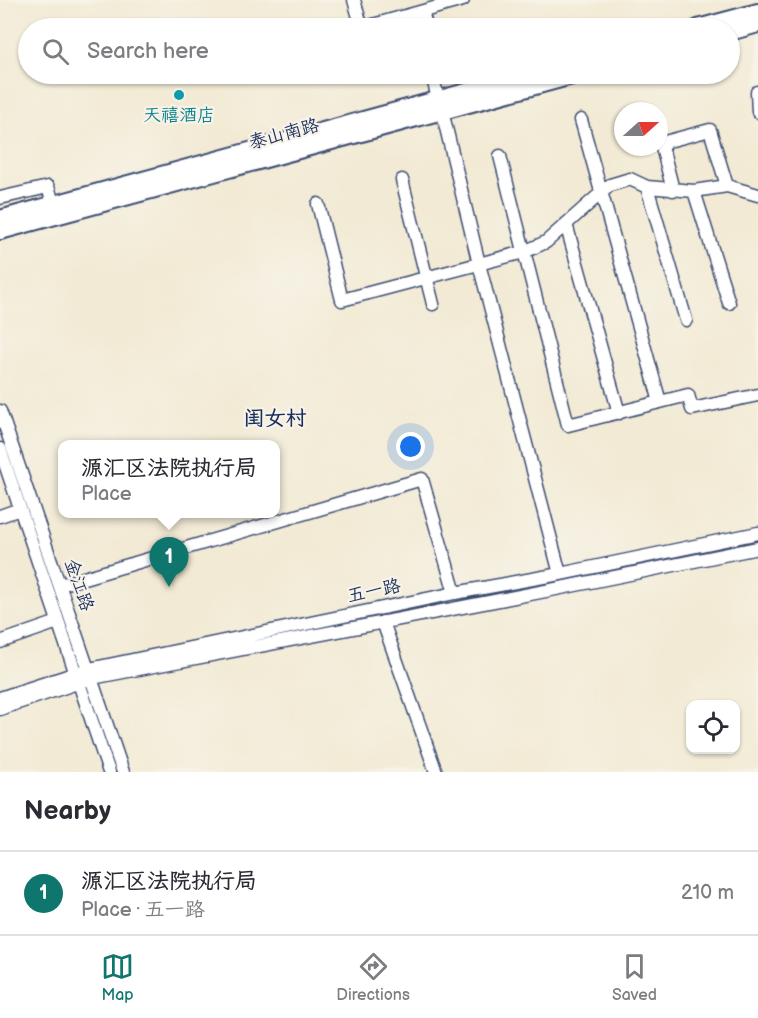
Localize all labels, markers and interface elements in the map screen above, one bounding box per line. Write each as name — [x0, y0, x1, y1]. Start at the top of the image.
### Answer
search box — [18, 18, 740, 84]
icon: search — [39, 35, 72, 68]
text: Search here — [87, 38, 209, 65]
marker: 天禧酒店 — [172, 88, 186, 102]
north arrow — [614, 102, 668, 156]
place label: 天禧酒店 — [143, 105, 215, 126]
street label: 泰山南路 — [247, 115, 321, 153]
district label: 闺女村 — [244, 406, 307, 431]
your location — [396, 432, 425, 461]
popup — [58, 440, 280, 518]
text: 源汇区法院执行局 — [81, 455, 257, 482]
text: Place — [81, 482, 132, 506]
pin: 1 — [150, 538, 188, 587]
street label: 金江路 — [60, 556, 98, 614]
street label: 五一路 — [345, 575, 403, 607]
map controls — [686, 700, 740, 754]
button: locate — [686, 700, 740, 754]
text: Nearby — [24, 796, 111, 827]
text: 源汇区法院执行局 — [81, 868, 257, 895]
text: 1 — [39, 881, 48, 905]
text: 210 m — [681, 881, 734, 905]
text: Place · 五一路 — [81, 898, 205, 922]
tab: Map — [101, 950, 134, 1005]
tab: Directions — [336, 950, 410, 1005]
tab: Saved — [612, 950, 657, 1005]

